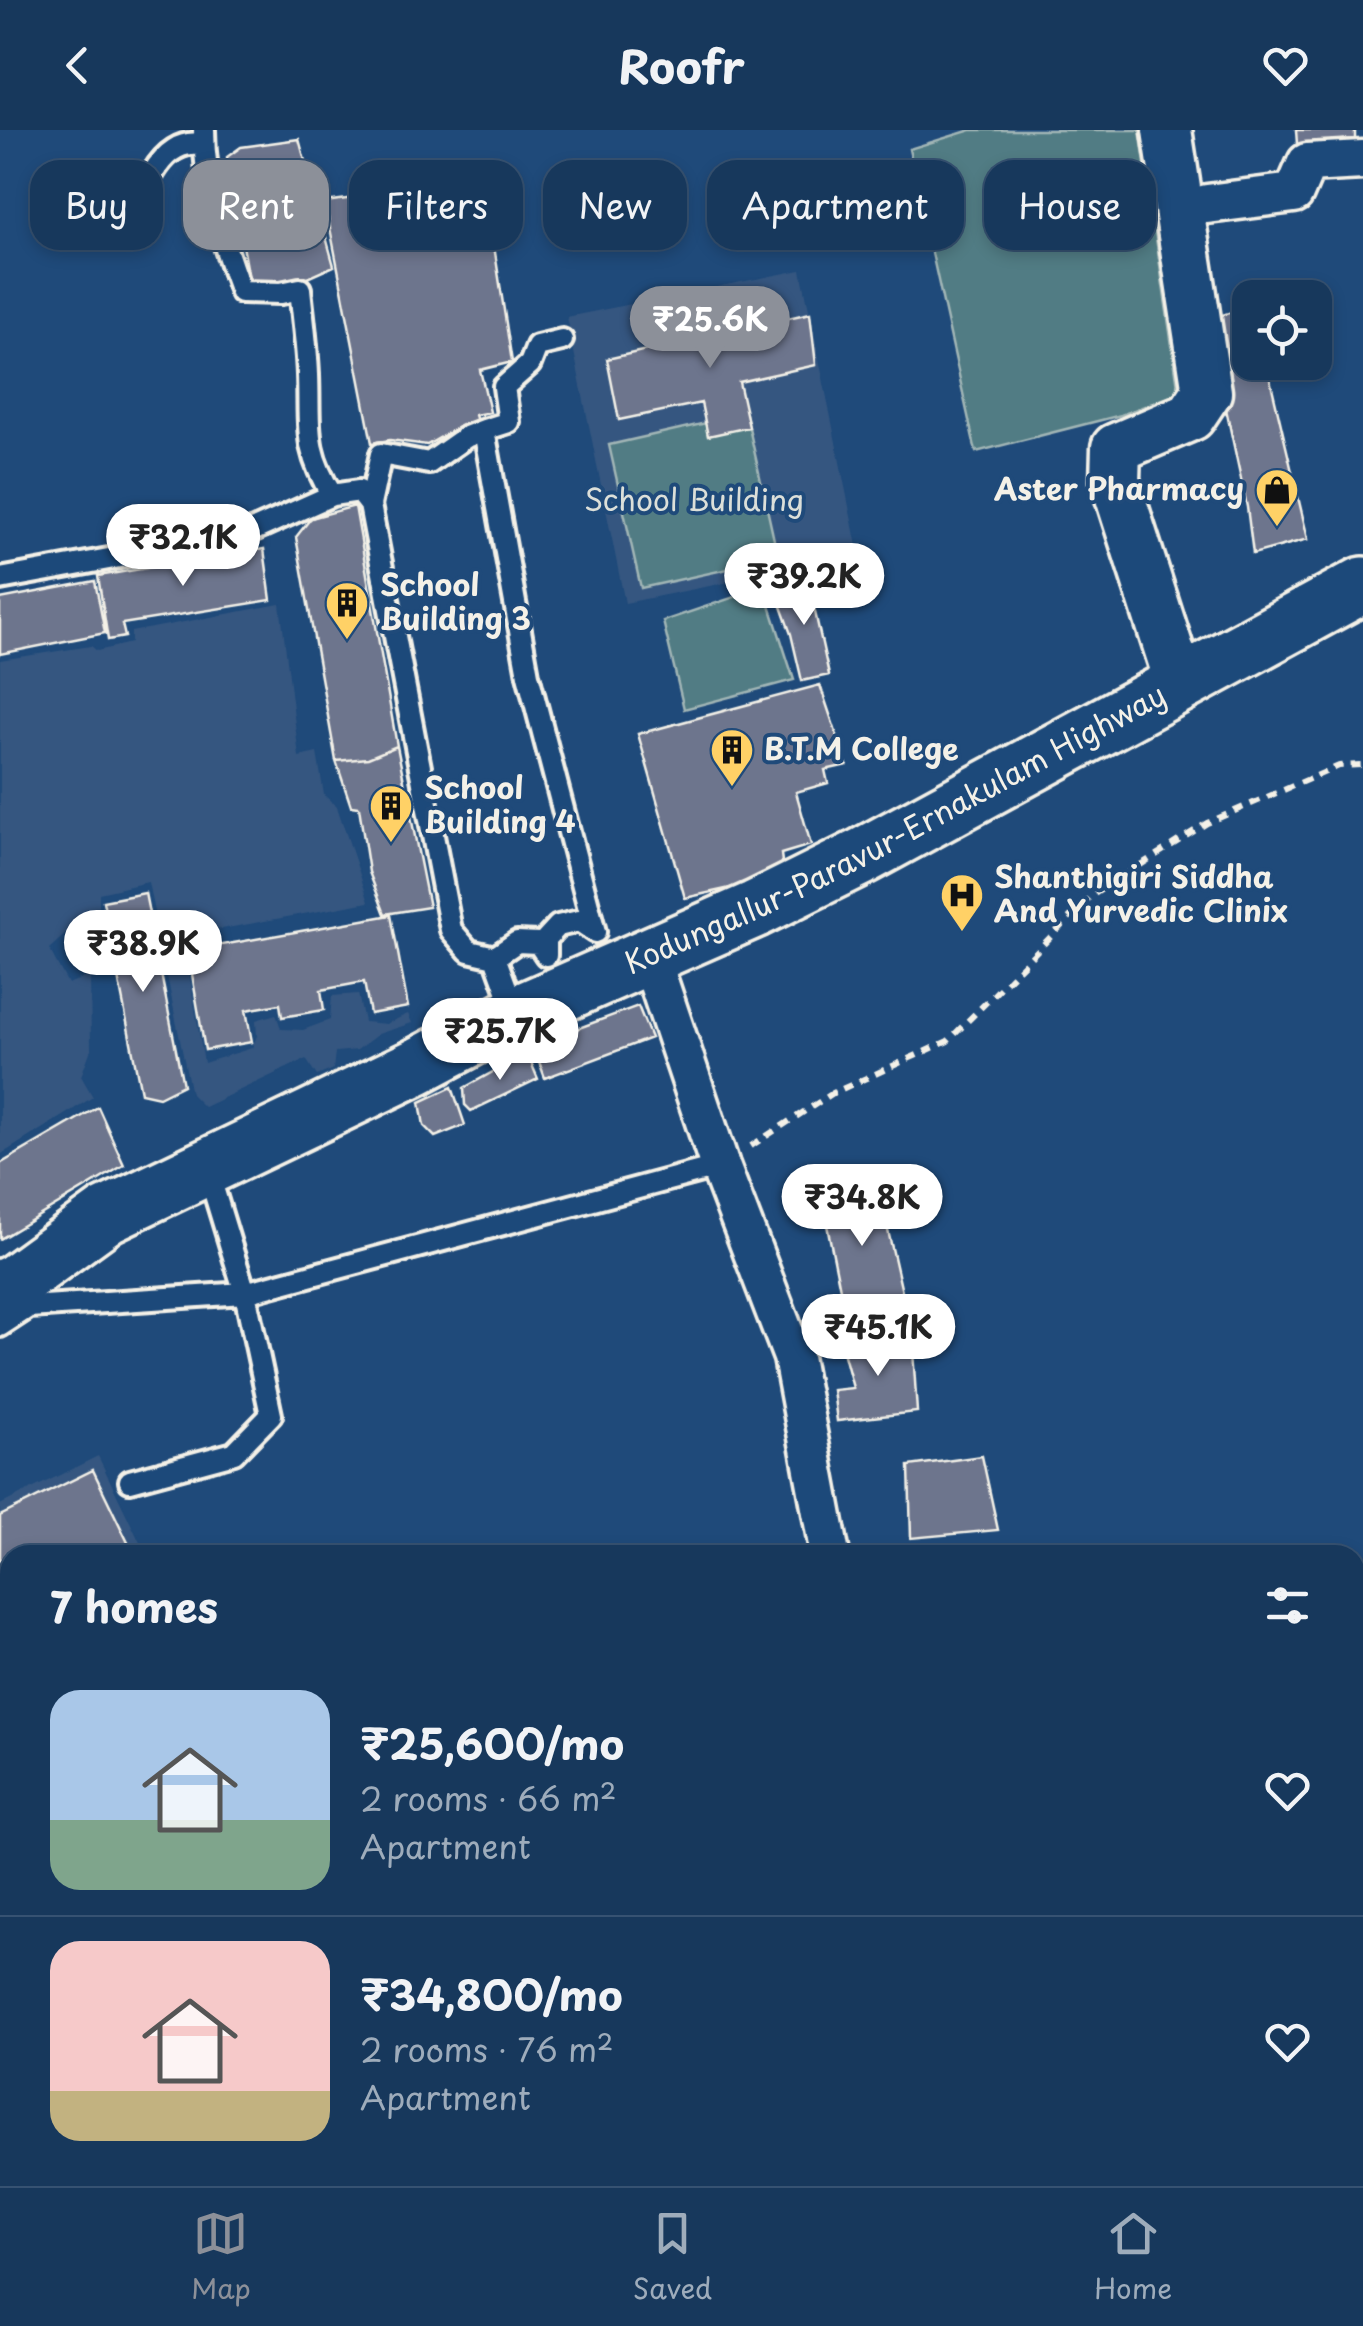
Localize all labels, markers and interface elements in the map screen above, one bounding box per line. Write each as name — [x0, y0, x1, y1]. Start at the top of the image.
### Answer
text: Roofr — [618, 31, 745, 99]
icon: back — [50, 38, 105, 93]
icon: heart — [1258, 38, 1313, 93]
chip: Buy — [30, 160, 163, 250]
chip: Rent — [183, 160, 329, 250]
chip: Filters — [349, 160, 523, 250]
chip: New — [543, 160, 687, 250]
chip: Apartment — [707, 160, 964, 250]
chip: House — [984, 160, 1156, 250]
map controls — [1232, 280, 1332, 380]
button: locate — [1232, 280, 1332, 380]
pin: ₹25.6K — [629, 286, 791, 371]
text: ₹25.6K — [652, 294, 768, 342]
place label: Aster Pharmacy — [993, 465, 1244, 510]
shop icon: Aster Pharmacy — [1254, 467, 1300, 528]
park label: School Building — [584, 476, 804, 521]
pin: ₹32.1K — [102, 504, 264, 589]
text: ₹32.1K — [128, 512, 238, 560]
pin: ₹39.2K — [723, 543, 885, 628]
text: ₹39.2K — [746, 551, 862, 599]
place label: School Building 3 — [380, 561, 531, 640]
building icon: School Building 3 — [324, 580, 370, 641]
street label: Kodungallur-Paravur-Ernakulam Highway — [616, 671, 1173, 984]
place label: B.T.M College — [764, 725, 959, 770]
building icon: B.T.M College — [709, 727, 755, 788]
place label: School Building 4 — [424, 764, 576, 843]
building icon: School Building 4 — [368, 783, 414, 844]
place label: Shanthigiri Siddha And Yurvedic Clinix — [994, 853, 1288, 932]
hospital icon: Shanthigiri Siddha And Yurvedic Clinix — [939, 872, 985, 933]
pin: ₹38.9K — [62, 910, 224, 995]
text: ₹38.9K — [86, 918, 200, 966]
pin: ₹25.7K — [419, 998, 581, 1083]
text: ₹25.7K — [444, 1006, 556, 1054]
pin: ₹34.8K — [781, 1164, 943, 1249]
text: ₹34.8K — [804, 1172, 920, 1220]
pin: ₹45.1K — [797, 1294, 959, 1379]
text: ₹45.1K — [823, 1302, 933, 1350]
text: 7 homes — [50, 1574, 218, 1637]
icon: filters — [1260, 1578, 1315, 1633]
text: ₹25,600/mo — [360, 1711, 624, 1774]
icon: home — [130, 1730, 250, 1850]
icon: heart — [1260, 1763, 1315, 1818]
text: 2 rooms · 66 m² — [360, 1774, 617, 1822]
text: Apartment — [360, 1822, 531, 1870]
text: ₹34,800/mo — [360, 1962, 623, 2025]
icon: home — [130, 1981, 250, 2101]
icon: heart — [1260, 2014, 1315, 2069]
text: 2 rooms · 76 m² — [360, 2025, 614, 2073]
text: Apartment — [360, 2073, 531, 2121]
tab: Map — [191, 2206, 251, 2309]
tab: Saved — [633, 2206, 712, 2309]
tab: Home — [1094, 2206, 1172, 2309]

